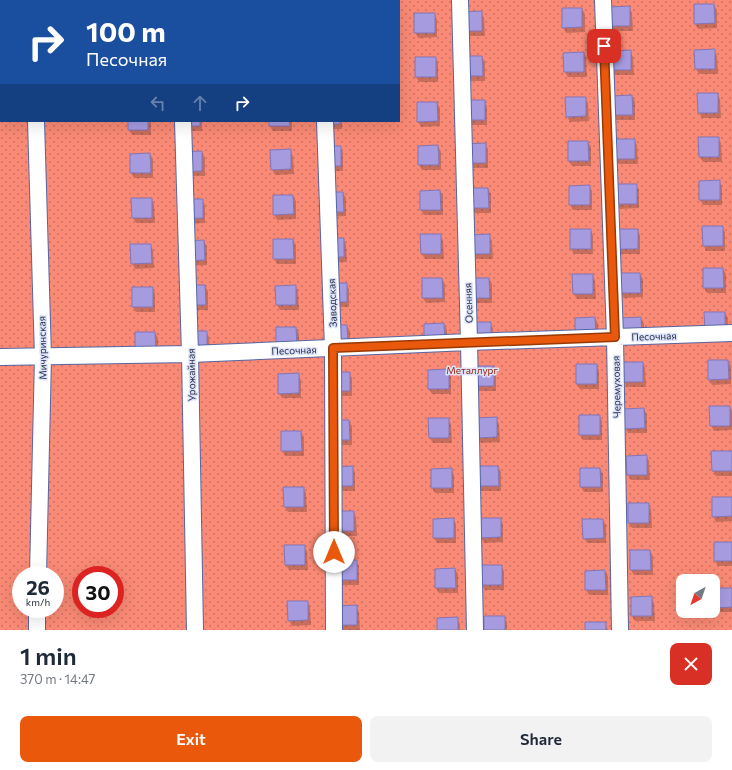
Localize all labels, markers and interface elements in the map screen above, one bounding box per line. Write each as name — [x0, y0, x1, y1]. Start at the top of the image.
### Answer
text: 100 m — [86, 14, 166, 48]
icon: right — [20, 16, 72, 68]
pin — [587, 29, 621, 63]
icon: arrive — [593, 35, 615, 57]
text: Песочная — [86, 48, 167, 70]
icon: left — [147, 92, 169, 114]
icon: ahead — [189, 92, 211, 114]
icon: right — [231, 92, 253, 114]
street label: Заводская — [325, 278, 339, 328]
street label: Осенняя — [461, 283, 475, 323]
street label: Мичуринская — [35, 316, 49, 380]
street label: Песочная — [631, 329, 677, 343]
street label: Песочная — [271, 343, 317, 357]
street label: Урожайная — [185, 349, 197, 401]
street label: Черемуховая — [609, 356, 623, 418]
park label: Металлург — [446, 364, 498, 376]
position arrow — [313, 531, 355, 573]
speed limit sign: 30 — [72, 566, 124, 618]
north arrow — [676, 574, 720, 618]
map controls — [676, 574, 720, 618]
text: 26 — [26, 575, 50, 599]
text: km/h — [26, 596, 50, 608]
text: 1 min — [20, 641, 77, 670]
button: close — [670, 643, 712, 685]
text: 370 m · 14:47 — [20, 671, 95, 687]
button: Exit — [20, 716, 362, 762]
button: Share — [370, 716, 712, 762]

